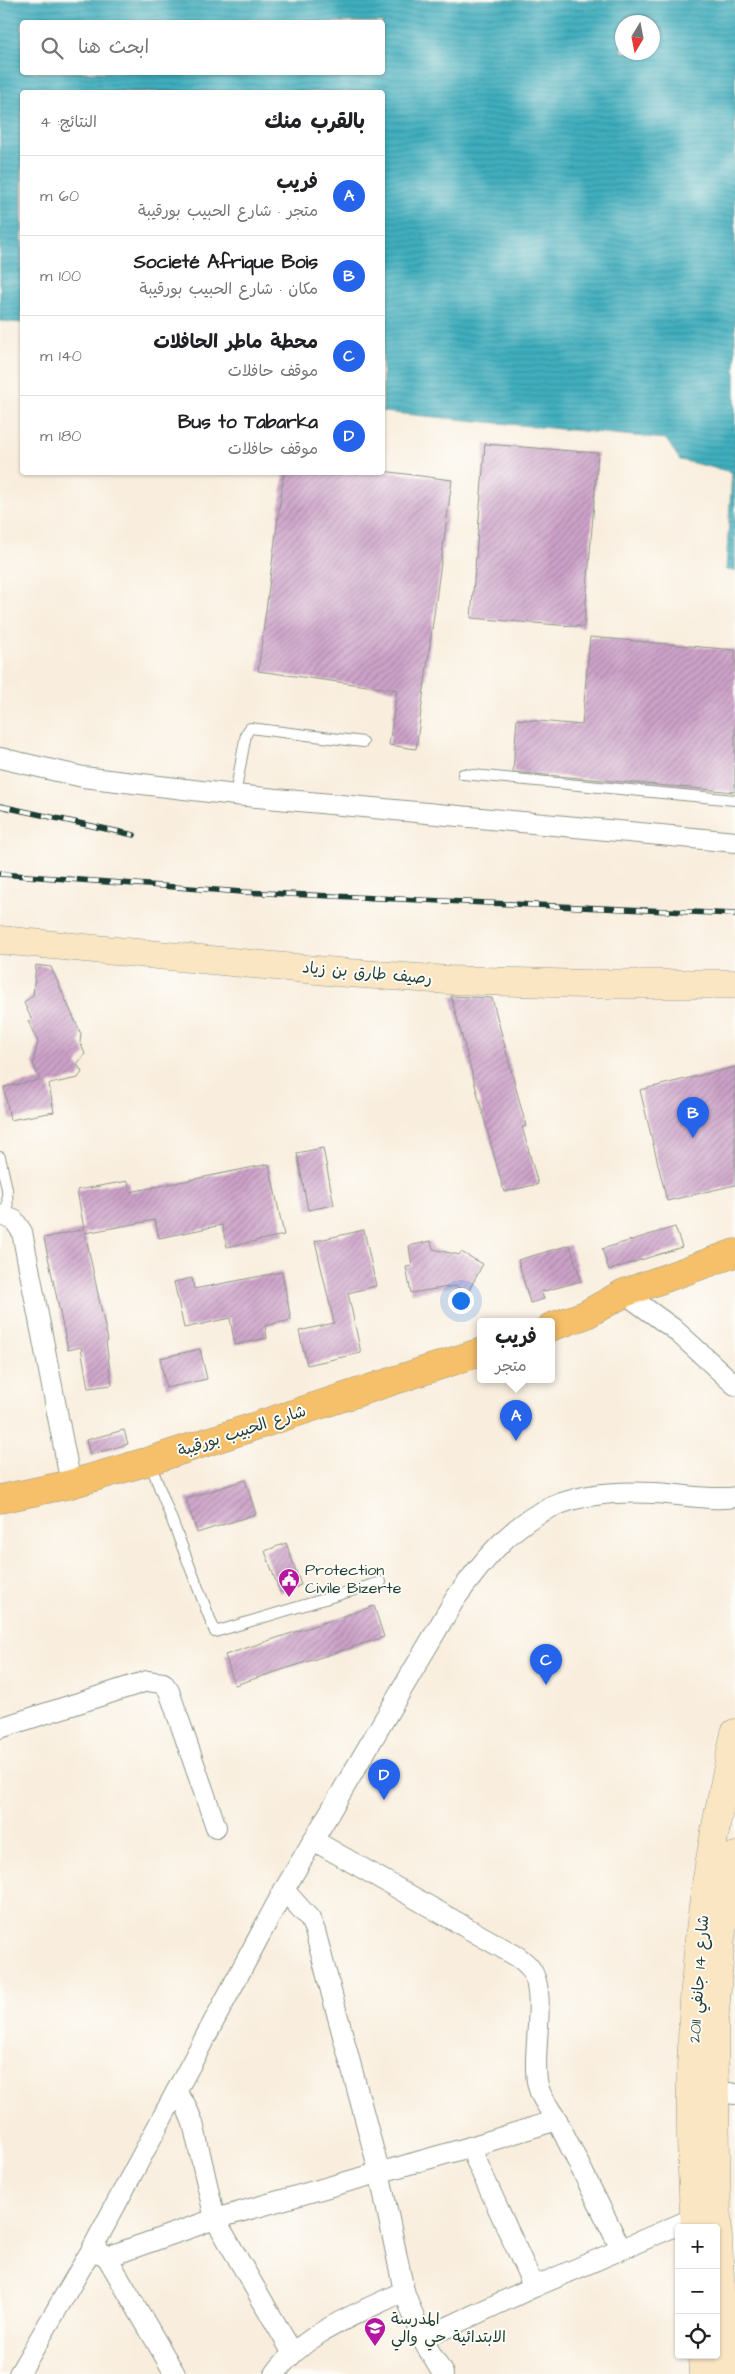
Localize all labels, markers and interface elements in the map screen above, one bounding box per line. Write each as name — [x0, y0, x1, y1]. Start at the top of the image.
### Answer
north arrow — [615, 15, 660, 60]
search box — [20, 20, 385, 75]
icon: search — [38, 34, 66, 62]
text: ابحث هنا — [78, 34, 149, 61]
text: بالقرب منك — [264, 107, 365, 136]
text: النتائج: 4 — [40, 111, 97, 133]
text: فريب — [276, 169, 318, 196]
text: 60 m — [40, 185, 79, 207]
text: A — [344, 185, 354, 207]
text: متجر · شارع الحبيب بورقيبة — [138, 200, 318, 222]
text: Societé Afrique Bois — [134, 249, 318, 276]
text: 100 m — [40, 265, 81, 287]
text: B — [343, 265, 355, 287]
text: مكان · شارع الحبيب بورقيبة — [140, 278, 318, 300]
text: محطة ماطر الحافلات — [153, 329, 318, 356]
text: 140 m — [40, 345, 82, 367]
text: C — [343, 345, 355, 367]
text: موقف حافلات — [228, 360, 318, 382]
text: Bus to Tabarka — [178, 409, 318, 436]
text: 180 m — [40, 425, 81, 447]
text: D — [344, 425, 354, 447]
text: موقف حافلات — [228, 438, 318, 460]
street label: رصيف طارق بن زياد — [301, 956, 433, 990]
pin: B — [677, 1097, 709, 1138]
your location — [448, 1288, 474, 1314]
popup — [477, 1318, 555, 1383]
text: فريب — [495, 1324, 537, 1351]
text: متجر — [495, 1355, 527, 1377]
street label: شارع الحبيب بورقيبة — [175, 1400, 309, 1462]
pin: A — [500, 1400, 532, 1441]
place label: Protection Civile Bizerte — [305, 1559, 402, 1599]
public building icon: Protection Civile Bizerte — [277, 1567, 301, 1598]
pin: C — [530, 1644, 562, 1685]
pin: D — [368, 1759, 400, 1800]
street label: شارع 14 جانفي 2011 — [684, 1914, 717, 2044]
map controls — [675, 2224, 720, 2359]
button: + — [675, 2224, 720, 2269]
button: − — [675, 2269, 720, 2314]
place label: المدرسة الابتدائية حي والي — [391, 2308, 506, 2351]
button: locate — [675, 2314, 720, 2359]
school or university icon: المدرسة الابتدائية حي والي — [363, 2316, 387, 2347]

